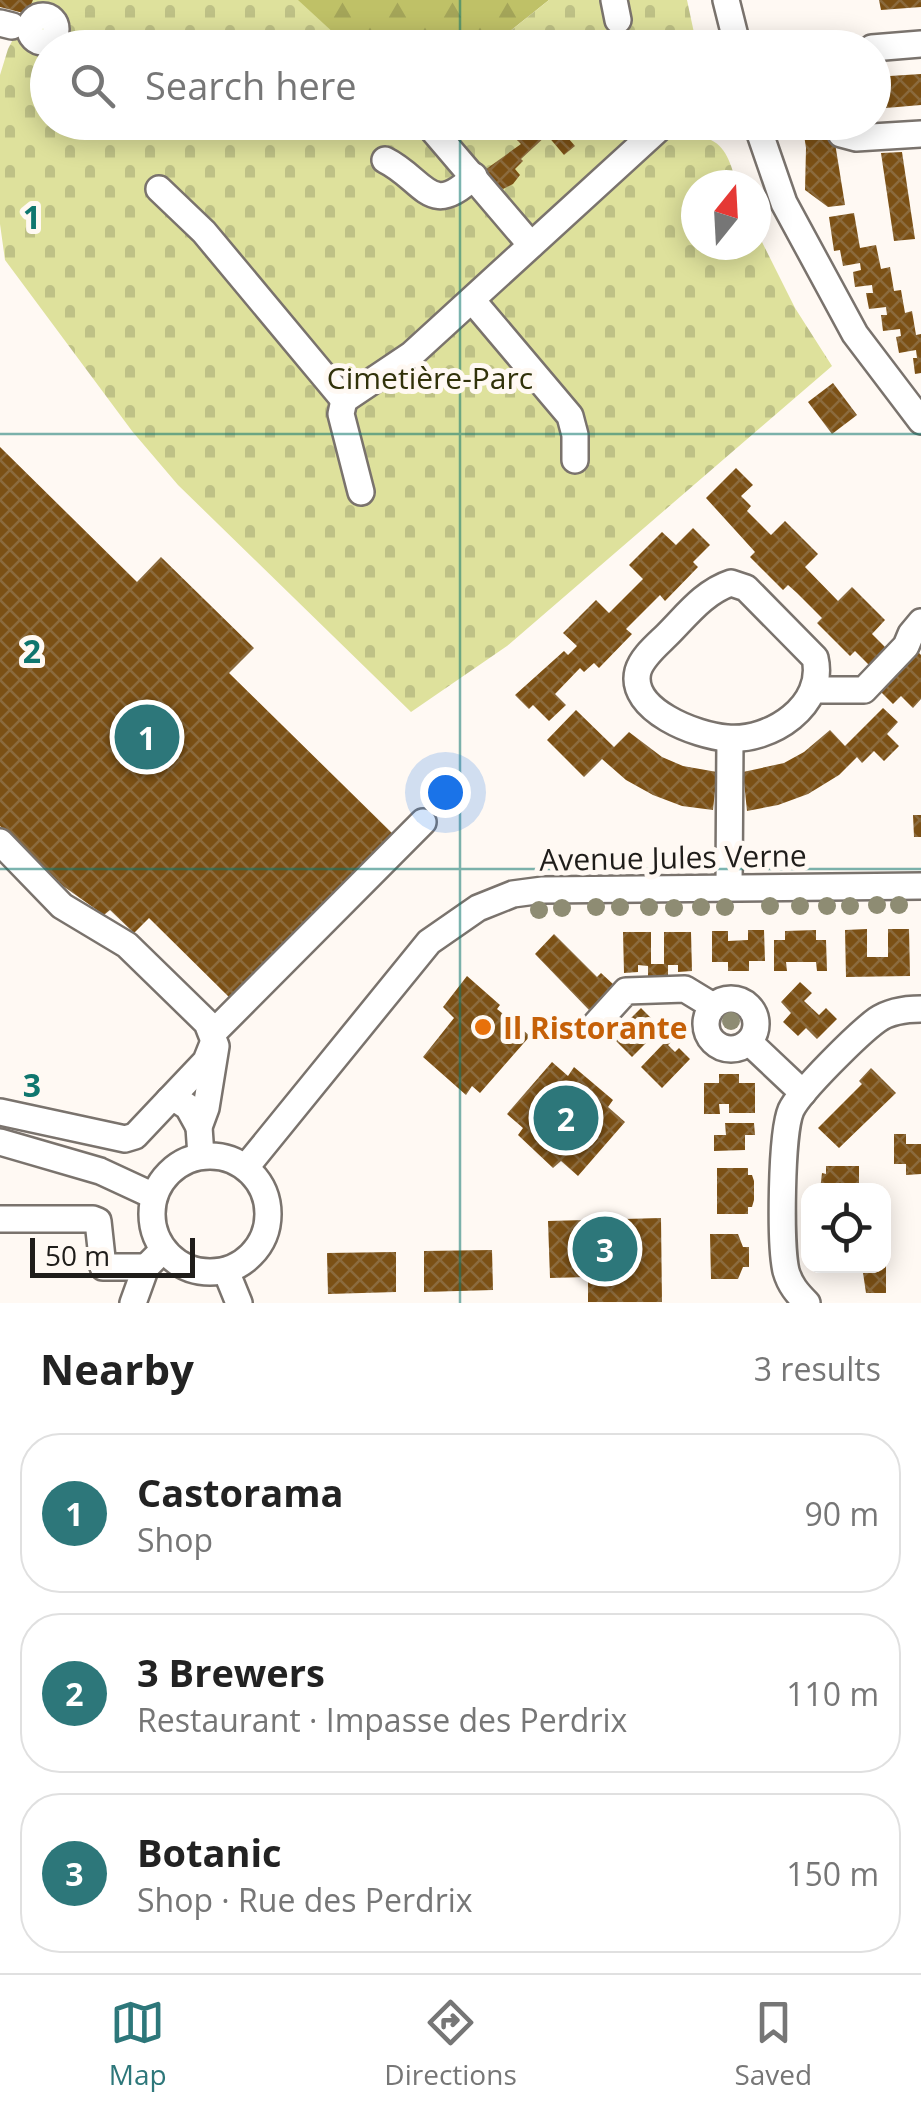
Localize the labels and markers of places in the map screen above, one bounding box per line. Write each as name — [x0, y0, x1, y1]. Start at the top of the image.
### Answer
pin: 1 — [114, 700, 180, 774]
place label: Il Ristorante — [503, 1007, 688, 1048]
marker: Il Ristorante — [472, 1016, 494, 1038]
pin: 2 — [534, 1080, 598, 1156]
pin: 3 — [572, 1212, 638, 1286]

